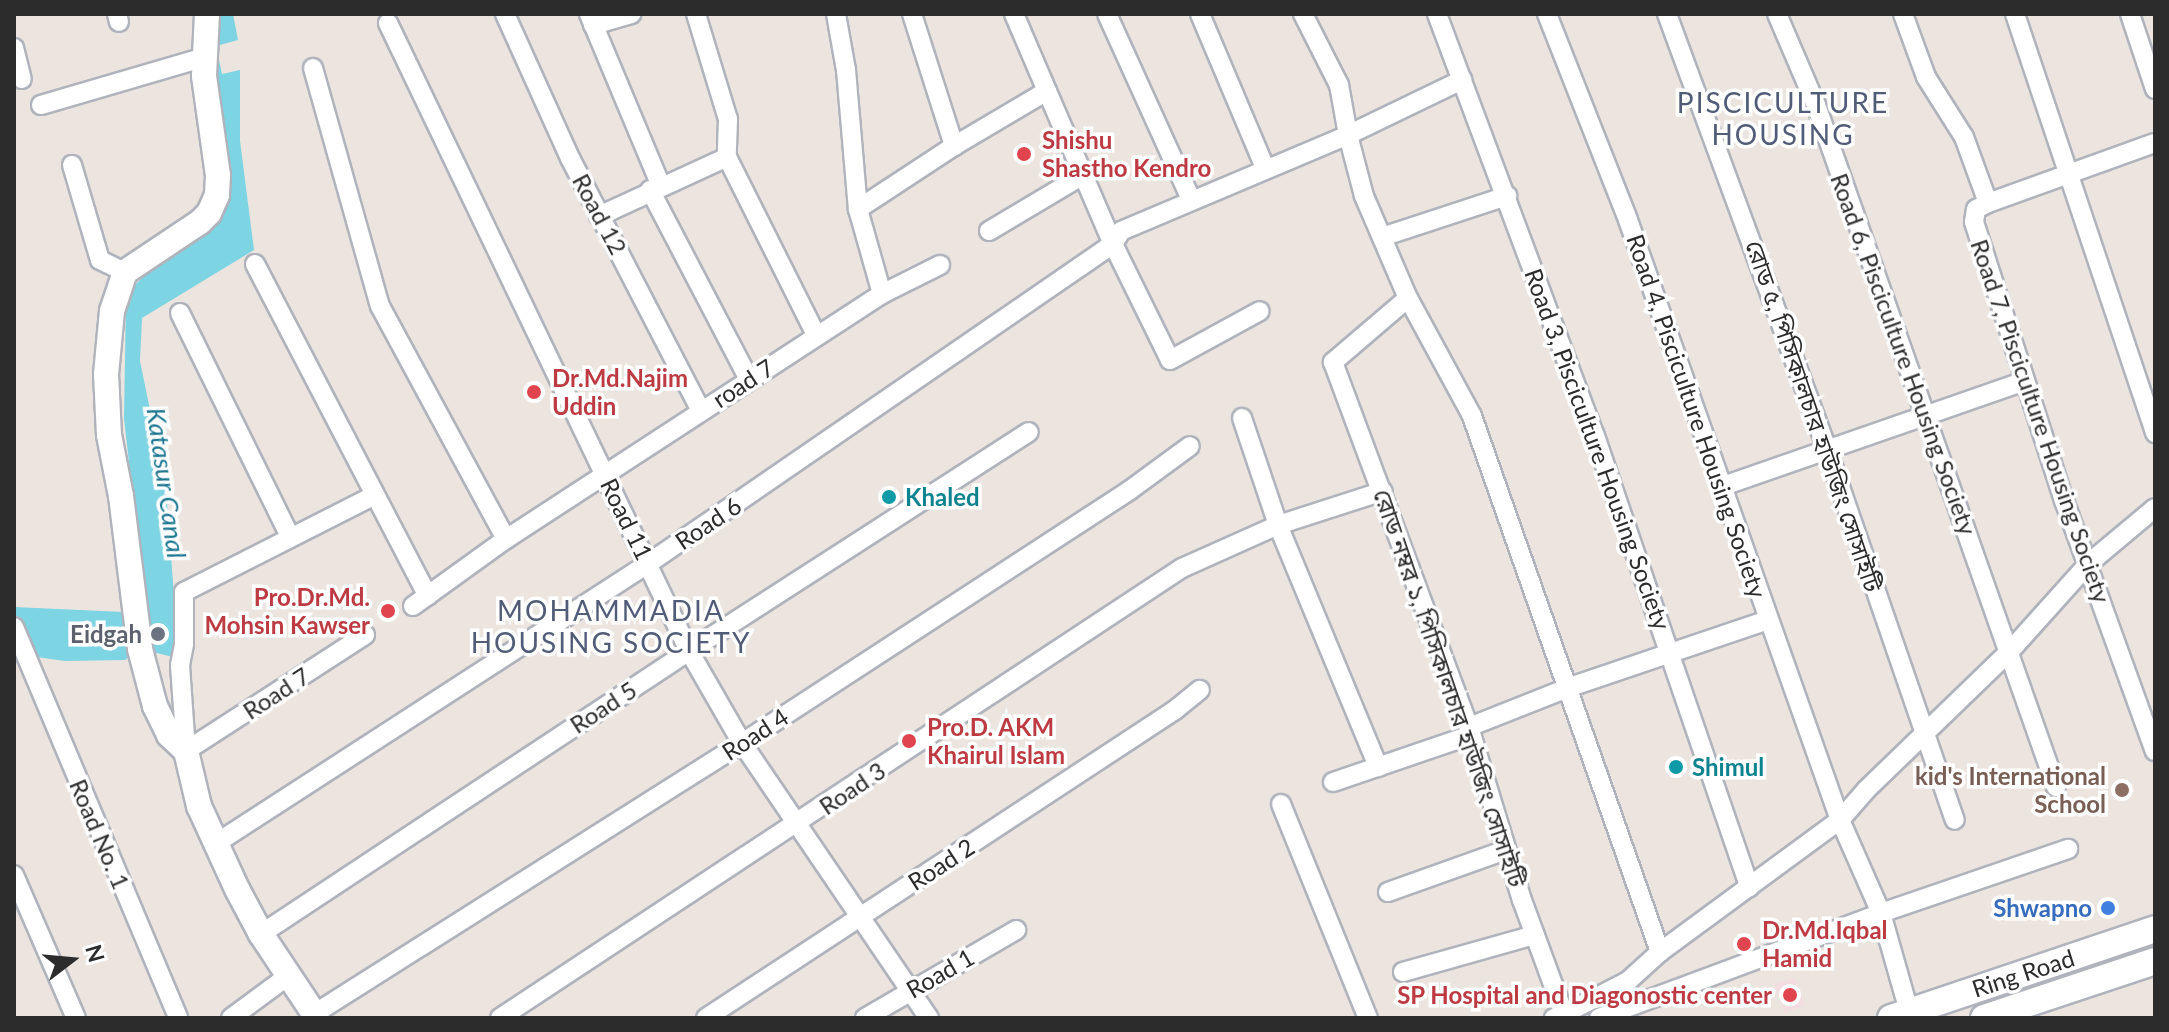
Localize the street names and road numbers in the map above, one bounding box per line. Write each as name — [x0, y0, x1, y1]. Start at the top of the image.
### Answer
street label: Road 12 — [567, 169, 633, 259]
street label: Road 6, Pisciculture Housing Society — [1825, 169, 1983, 539]
street label: Road 4, Pisciculture Housing Society — [1621, 230, 1773, 602]
street label: Road 7, Pisciculture Housing Society — [1965, 235, 2117, 607]
street label: রোড ৫, পিসিকালচার হাউজিং সোসাইটি — [1740, 236, 1888, 596]
street label: Road 3, Pisciculture Housing Society — [1519, 264, 1677, 634]
street label: road 7 — [707, 353, 779, 413]
street label: Road 11 — [595, 473, 659, 565]
street label: রোড নম্বর ১, পিসিকালচার হাউজিং সোসাইটি — [1368, 485, 1532, 891]
street label: Road 6 — [670, 491, 746, 555]
street label: Road 7 — [237, 661, 315, 725]
street label: Road 5 — [564, 675, 642, 739]
street label: Road 4 — [716, 702, 794, 766]
street label: Road 3 — [814, 756, 890, 820]
street label: Road No. 1 — [64, 775, 136, 893]
street label: Road 2 — [902, 832, 980, 896]
street label: Road 1 — [901, 942, 979, 1004]
street label: Ring Road — [1968, 943, 2078, 1003]

